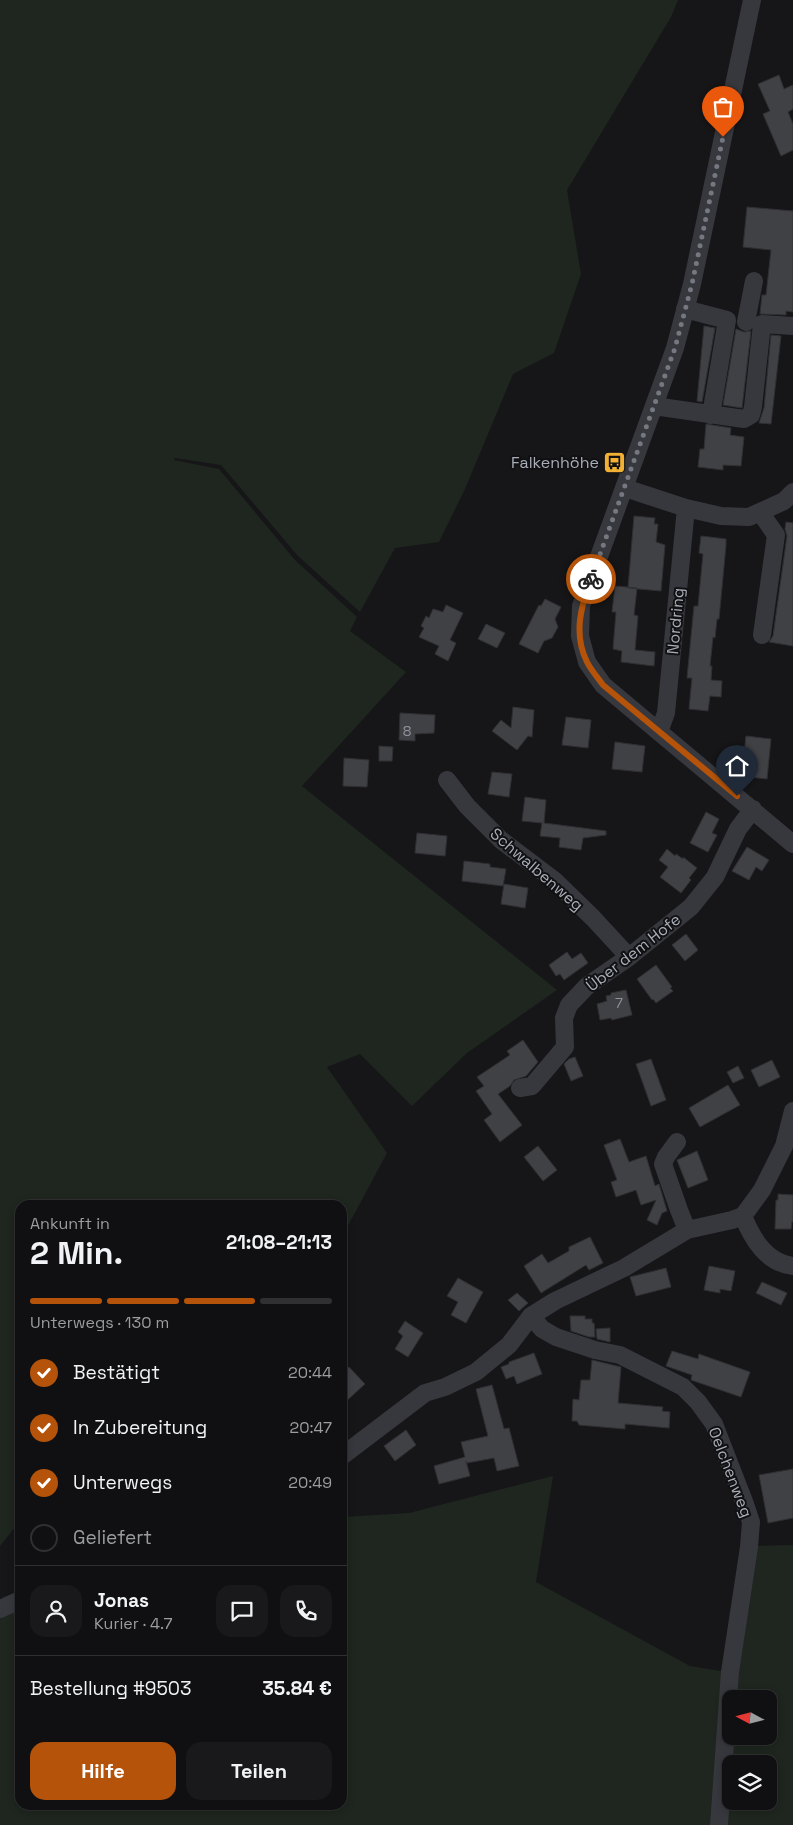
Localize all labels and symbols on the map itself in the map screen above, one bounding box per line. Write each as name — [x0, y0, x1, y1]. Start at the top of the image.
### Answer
pin — [702, 86, 744, 137]
bus stop icon: Falkenhöhe — [603, 450, 627, 474]
place label: Falkenhöhe — [511, 452, 599, 473]
courier — [566, 554, 616, 604]
street label: Nordring — [662, 587, 689, 655]
house number: 8 — [403, 722, 412, 740]
pin — [716, 745, 758, 796]
street label: Schwalbenweg — [486, 823, 588, 916]
street label: Über dem Hofe — [582, 909, 685, 996]
house number: 7 — [615, 994, 623, 1012]
street label: Oelchenweg — [704, 1424, 757, 1520]
north arrow — [722, 1690, 778, 1745]

